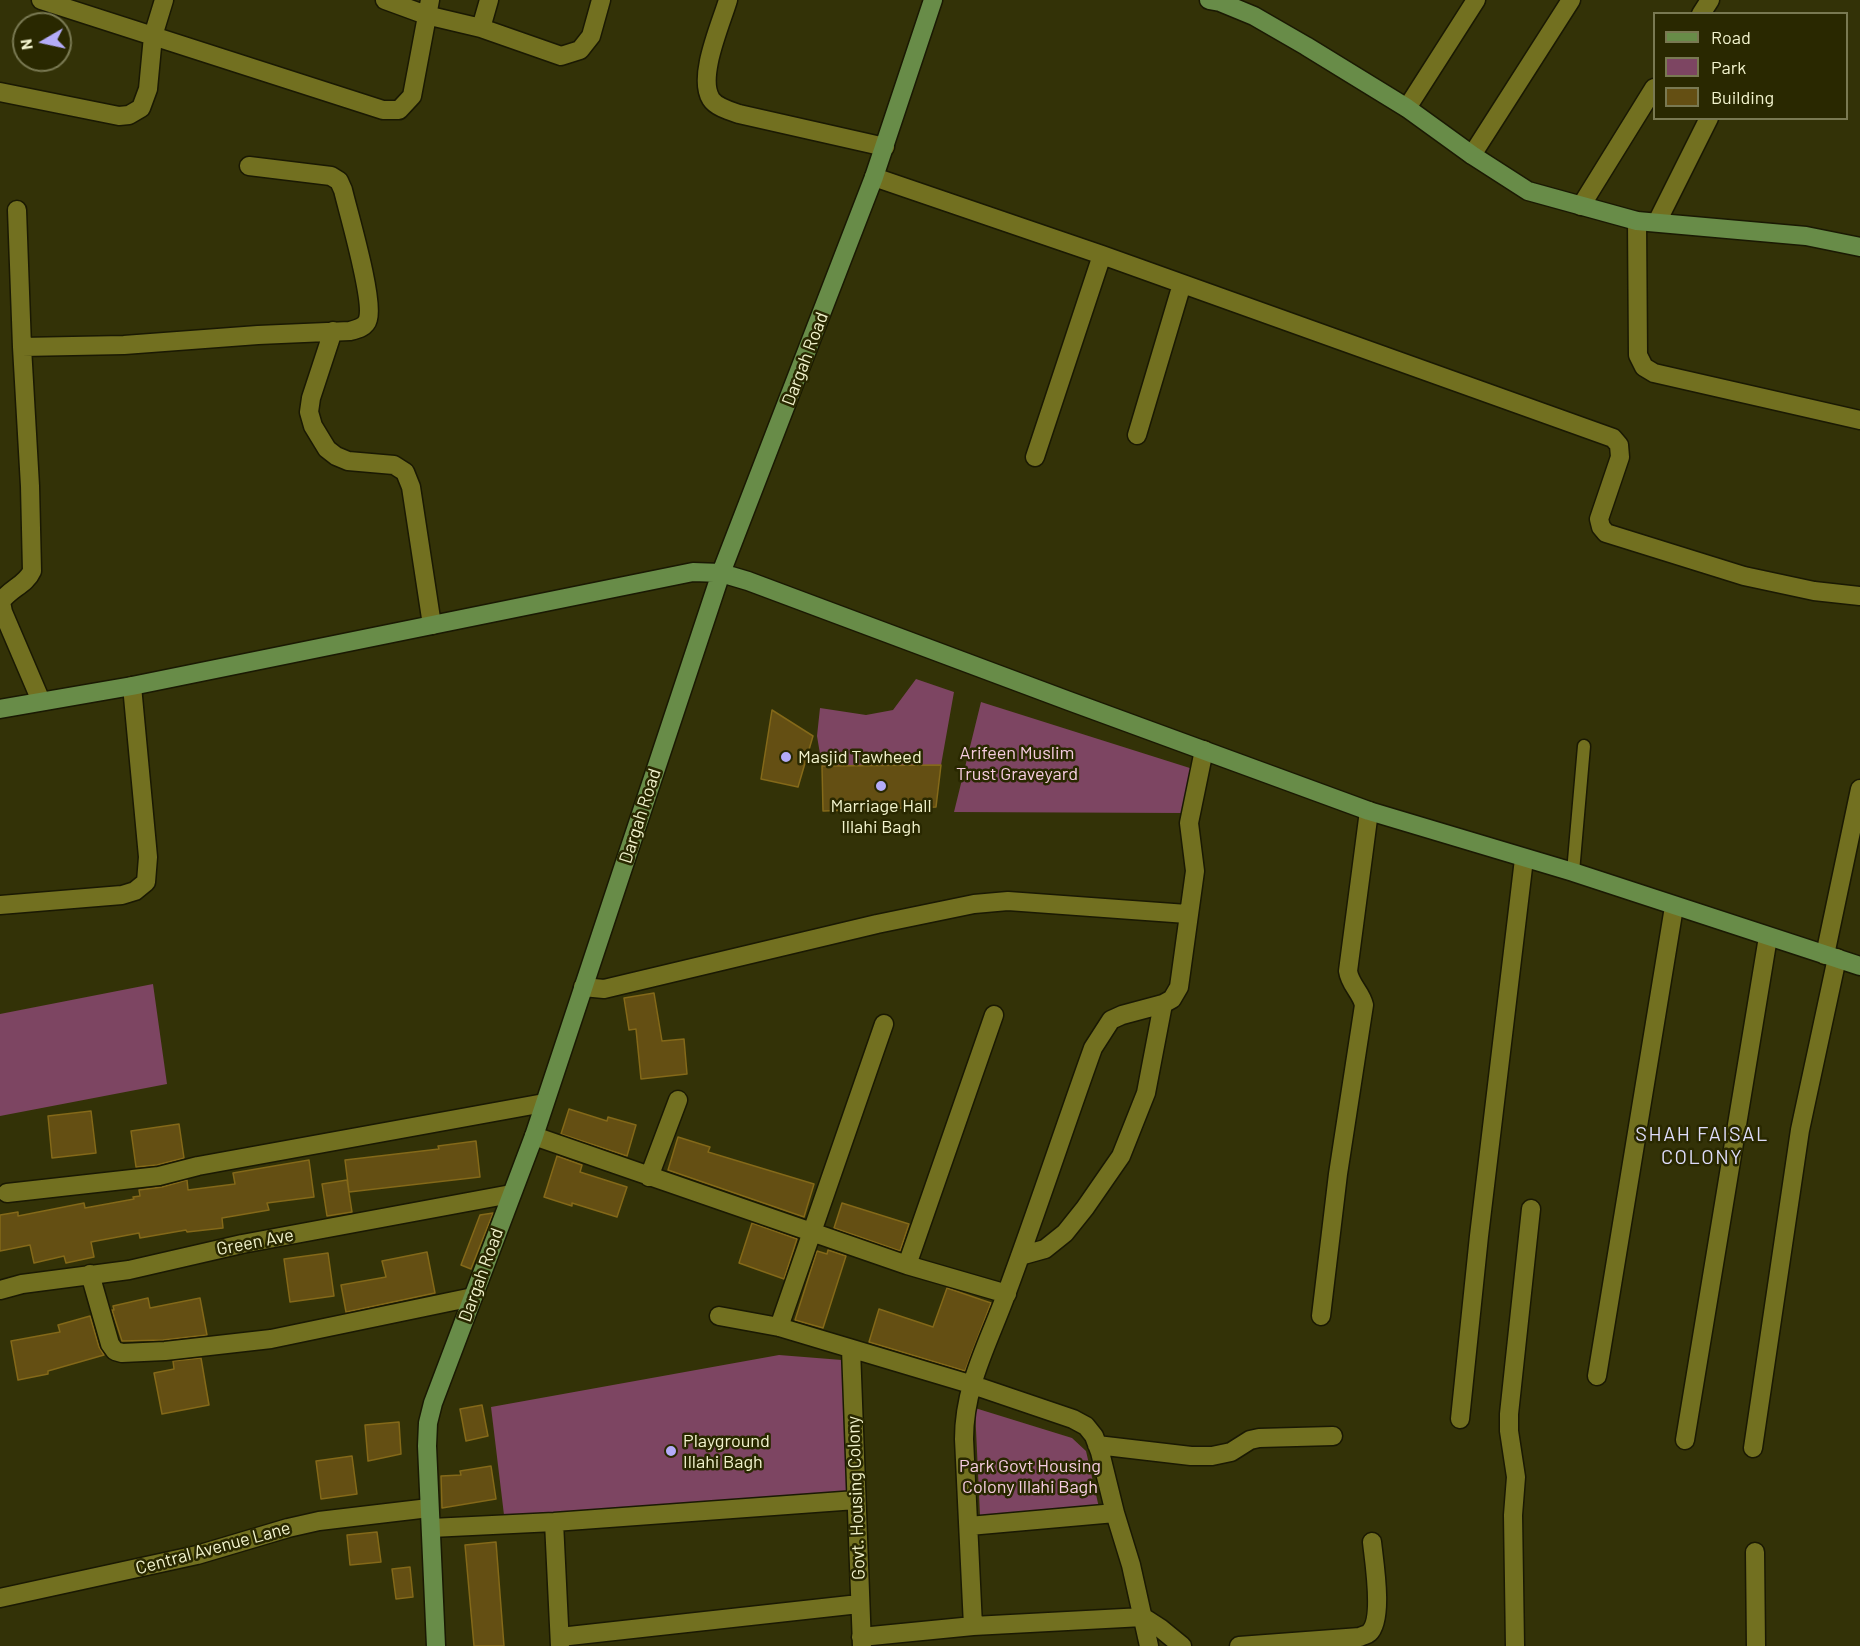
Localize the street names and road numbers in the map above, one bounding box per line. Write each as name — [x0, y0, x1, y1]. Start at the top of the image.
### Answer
street label: Dargah Road — [777, 309, 833, 409]
street label: Dargah Road — [615, 766, 665, 866]
street label: Green Ave — [215, 1224, 295, 1260]
street label: Dargah Road — [454, 1225, 508, 1325]
street label: Govt. Housing Colony — [842, 1416, 870, 1580]
street label: Central Avenue Lane — [133, 1517, 293, 1579]

